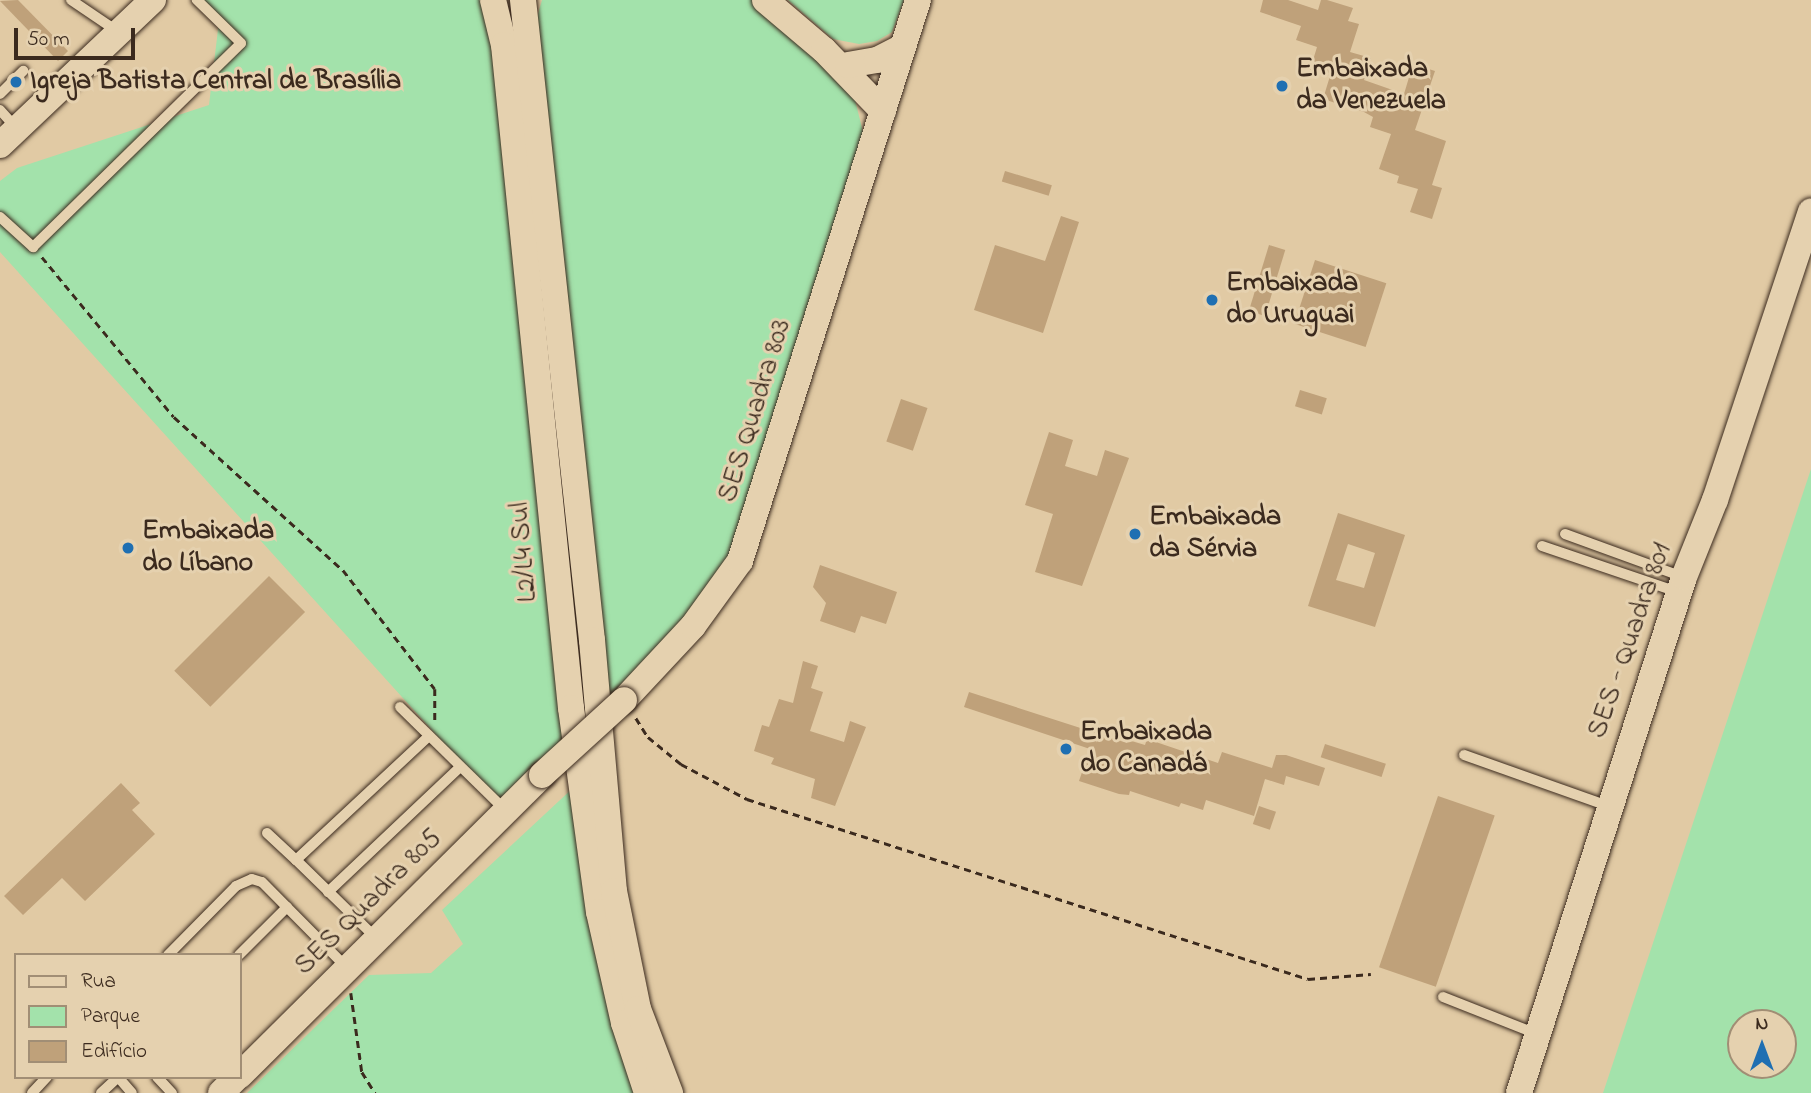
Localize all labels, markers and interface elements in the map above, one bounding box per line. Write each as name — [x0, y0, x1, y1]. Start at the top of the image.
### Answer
scale bar — [18, 14, 138, 58]
text: 50 m — [27, 25, 70, 55]
place label: Embaixada da Venezuela — [1296, 53, 1446, 119]
place label: Igreja Batista Central de Brasília — [30, 65, 401, 99]
marker: Igreja Batista Central de Brasília — [8, 74, 24, 90]
marker: Embaixada da Venezuela — [1274, 78, 1290, 94]
place label: Embaixada do Uruguai — [1226, 267, 1358, 333]
marker: Embaixada do Uruguai — [1204, 292, 1220, 308]
street label: SES Quadra 803 — [712, 315, 800, 507]
street label: L2/L4 Sul — [504, 500, 546, 604]
place label: Embaixada da Sérvia — [1149, 501, 1281, 567]
place label: Embaixada do Líbano — [142, 515, 274, 581]
marker: Embaixada da Sérvia — [1127, 526, 1143, 542]
street label: SES - Quadra 801 — [1582, 539, 1680, 743]
marker: Embaixada do Líbano — [120, 540, 136, 556]
place label: Embaixada do Canadá — [1080, 716, 1212, 782]
marker: Embaixada do Canadá — [1058, 741, 1074, 757]
street label: SES Quadra 805 — [288, 822, 450, 984]
legend — [14, 953, 242, 1079]
text: Rua — [81, 967, 116, 997]
text: Parque — [81, 1002, 140, 1032]
north arrow — [1727, 1009, 1797, 1079]
text: N — [1756, 1011, 1768, 1038]
text: Edifício — [81, 1037, 147, 1067]

